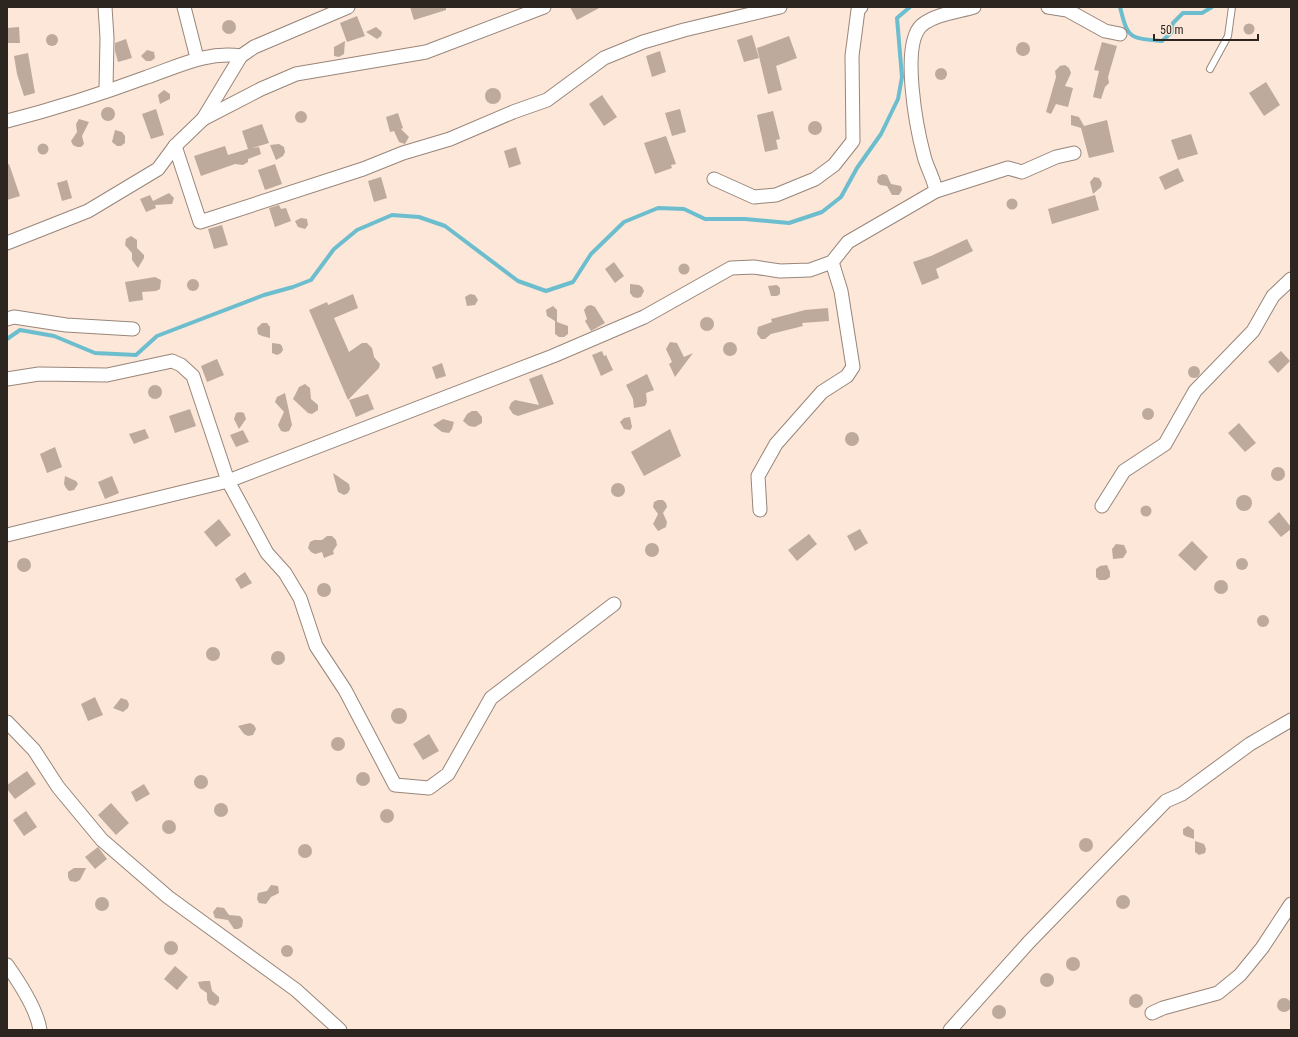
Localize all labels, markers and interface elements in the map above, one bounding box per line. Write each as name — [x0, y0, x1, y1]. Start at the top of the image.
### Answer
scale bar — [1154, 16, 1258, 42]
text: 50 m — [1160, 23, 1184, 37]

